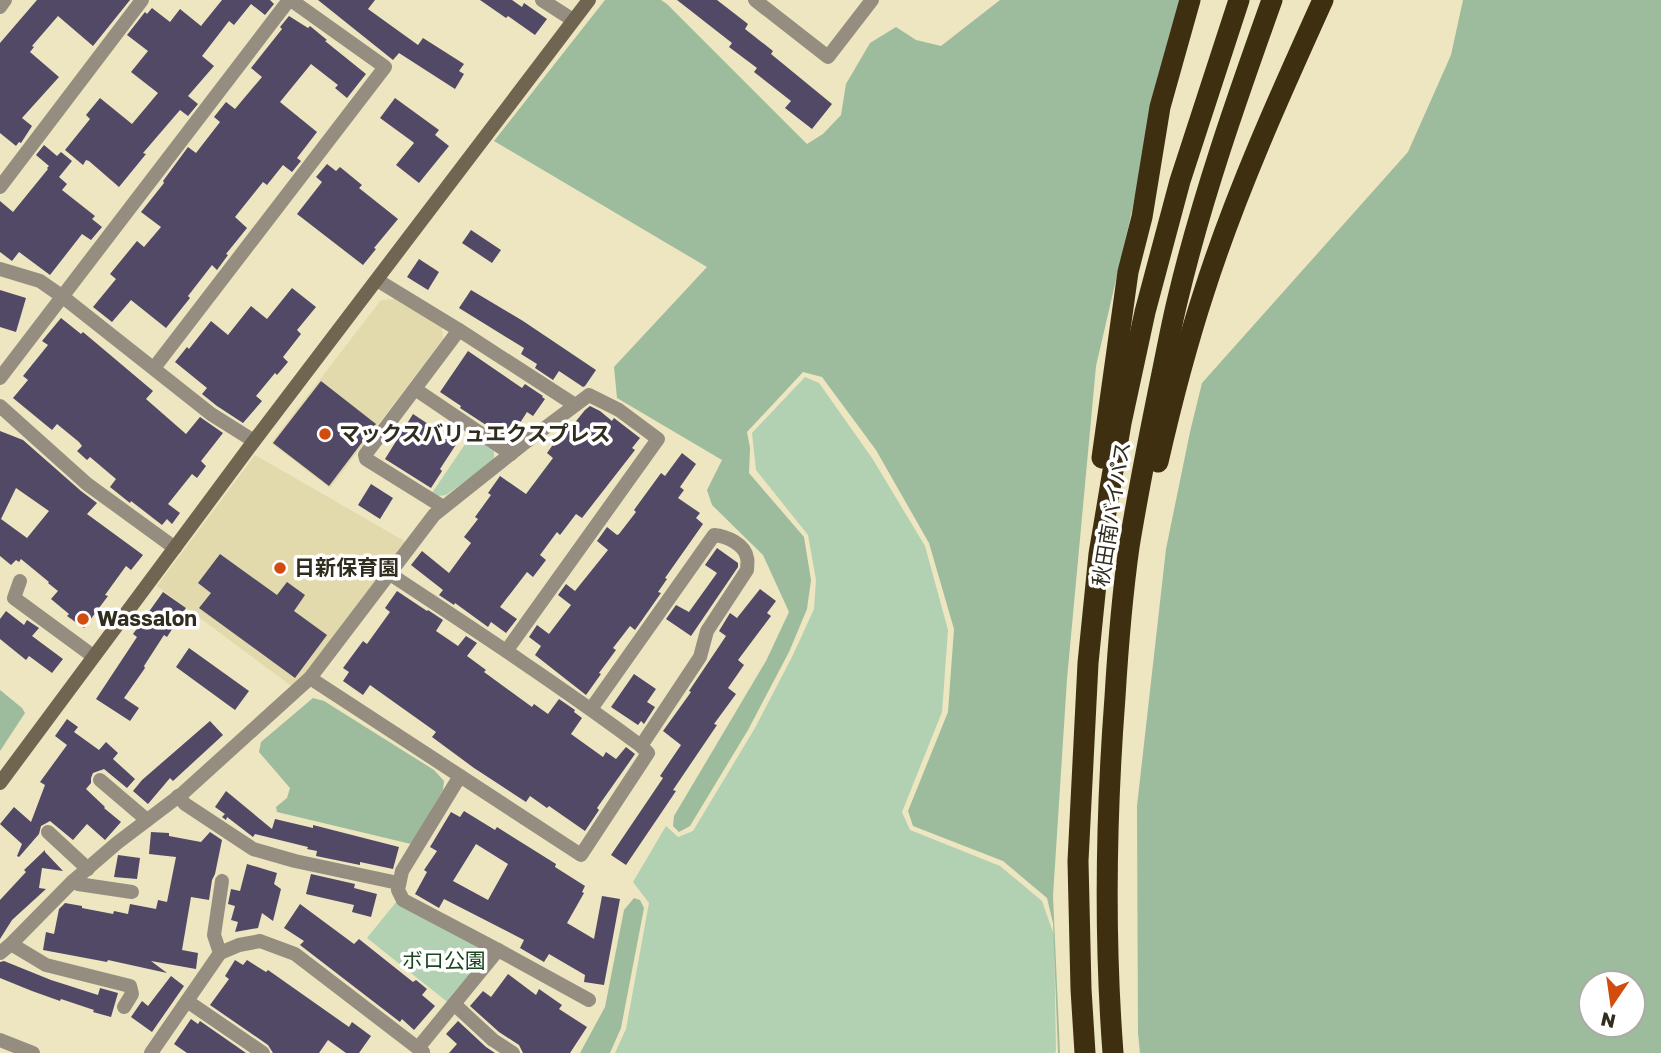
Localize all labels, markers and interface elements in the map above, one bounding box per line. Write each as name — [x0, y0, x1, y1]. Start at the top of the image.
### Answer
place label: マックスバリュエクスプレス — [339, 420, 611, 446]
marker: マックスバリュエクスプレス — [317, 426, 333, 442]
street label: 秋田南バイパス — [1087, 439, 1135, 588]
place label: 日新保育園 — [294, 554, 399, 580]
marker: 日新保育園 — [272, 560, 288, 576]
place label: Wassalon — [97, 605, 197, 631]
marker: Wassalon — [75, 611, 91, 627]
park label: ボロ公園 — [402, 947, 486, 973]
north arrow — [1577, 969, 1647, 1039]
text: N — [1598, 1008, 1618, 1034]

